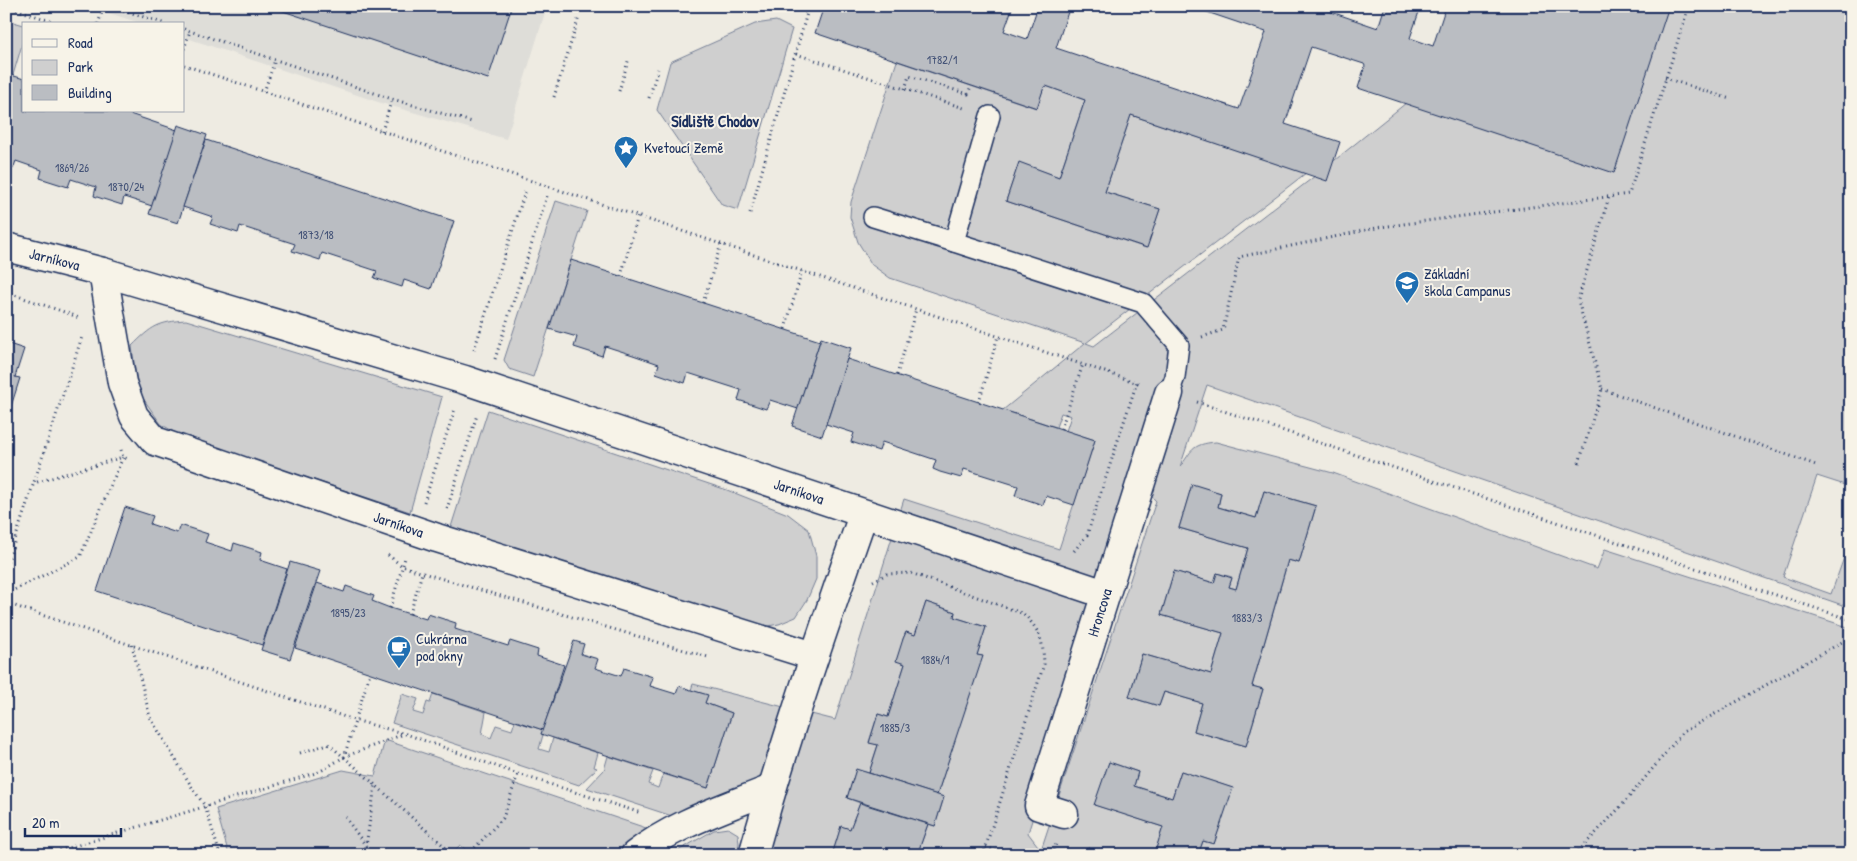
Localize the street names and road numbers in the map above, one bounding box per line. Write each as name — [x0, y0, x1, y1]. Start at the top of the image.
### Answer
street label: Jarníkova — [27, 242, 82, 276]
street label: Jarníkova — [771, 473, 827, 509]
street label: Jarníkova — [371, 506, 427, 543]
street label: Hroncova — [1082, 586, 1117, 639]

